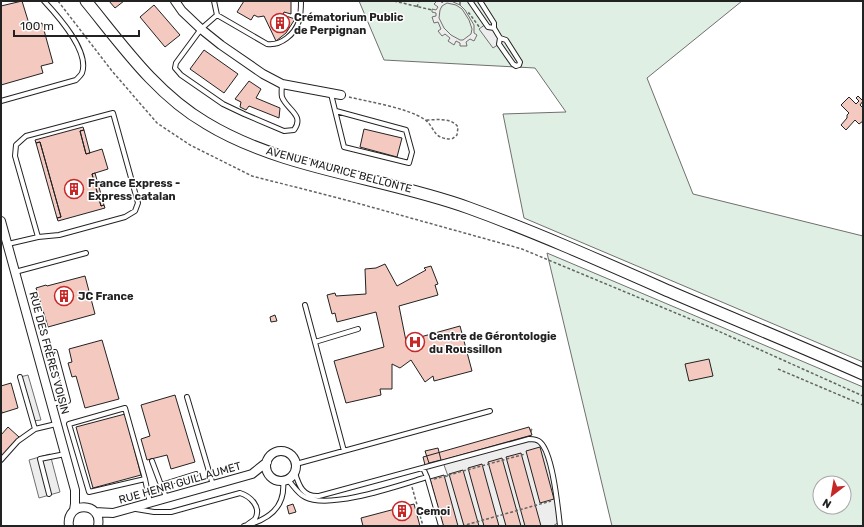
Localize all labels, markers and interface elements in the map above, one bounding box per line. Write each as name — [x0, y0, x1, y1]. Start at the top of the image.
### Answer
place label: Crématorium Public de Perpignan — [294, 11, 404, 37]
scale bar — [14, 12, 139, 38]
building icon: Crématorium Public de Perpignan — [269, 12, 291, 34]
text: 100 m — [20, 19, 54, 33]
street label: AVENUE MAURICE BELLONTE — [265, 144, 414, 196]
place label: France Express - Express catalan — [88, 177, 180, 203]
building icon: France Express - Express catalan — [63, 178, 85, 200]
building icon: JC France — [53, 285, 75, 307]
street label: RUE DES FRÈRES VOISIN — [26, 290, 72, 416]
place label: JC France — [78, 290, 134, 303]
place label: Centre de Gérontologie du Roussillon — [429, 330, 557, 356]
hospital icon: Centre de Gérontologie du Roussillon — [404, 331, 426, 353]
street label: RUE HENRI GUILLAUMET — [117, 459, 243, 507]
north arrow — [812, 475, 852, 515]
text: N — [820, 495, 834, 511]
building icon: Cemoi — [391, 500, 413, 522]
place label: Cemoi — [416, 505, 450, 518]

